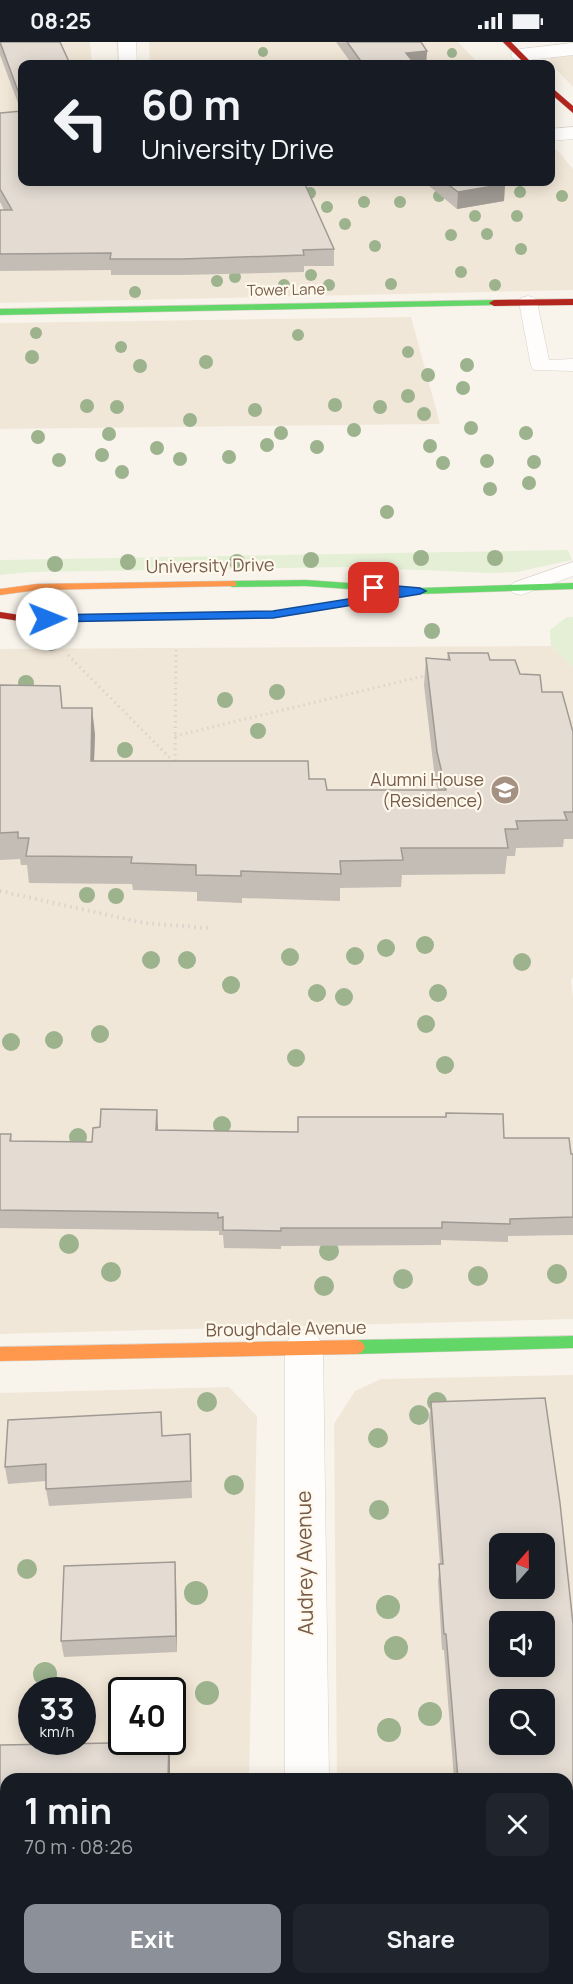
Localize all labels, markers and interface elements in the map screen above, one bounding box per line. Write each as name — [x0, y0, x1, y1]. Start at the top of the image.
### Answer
text: 08:25 — [30, 6, 91, 36]
text: 60 m — [141, 75, 241, 133]
icon: left — [42, 84, 120, 162]
text: University Drive — [141, 130, 334, 167]
street label: Tower Lane — [247, 278, 326, 301]
street label: University Drive — [145, 552, 275, 578]
pin — [348, 562, 399, 613]
icon: arrive — [357, 571, 390, 604]
position arrow — [15, 587, 79, 651]
place label: Alumni House (Residence) — [370, 767, 484, 812]
school or university icon: Alumni House (Residence) — [489, 774, 521, 806]
street label: Broughdale Avenue — [205, 1315, 367, 1341]
street label: Audrey Avenue — [289, 1490, 319, 1636]
north arrow — [489, 1533, 555, 1599]
map controls — [489, 1533, 555, 1755]
button: sound — [489, 1611, 555, 1677]
speed limit sign: 40 — [108, 1677, 186, 1755]
text: 33 — [40, 1688, 74, 1729]
button: search — [489, 1689, 555, 1755]
text: km/h — [40, 1721, 74, 1742]
text: 1 min — [24, 1786, 112, 1835]
button: close — [486, 1793, 549, 1856]
text: 70 m · 08:26 — [24, 1833, 133, 1860]
button: Exit — [24, 1904, 281, 1973]
button: Share — [293, 1904, 549, 1973]

